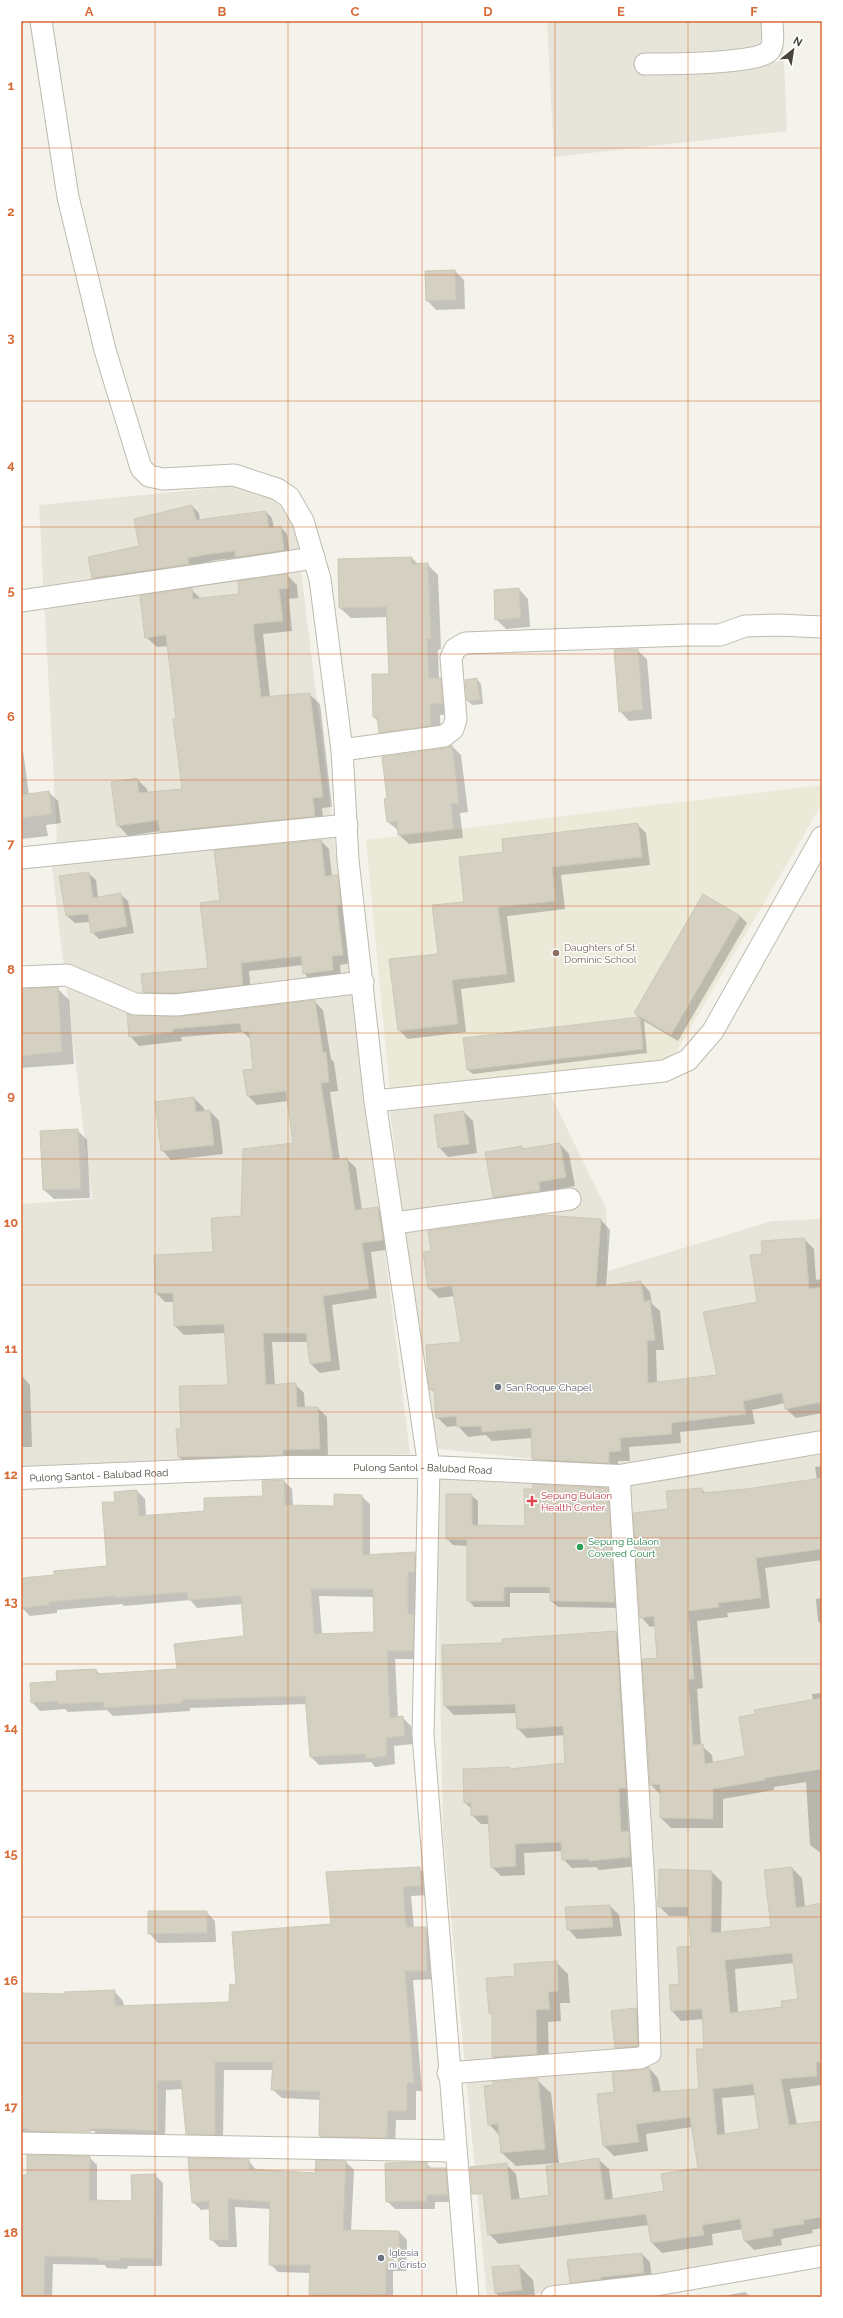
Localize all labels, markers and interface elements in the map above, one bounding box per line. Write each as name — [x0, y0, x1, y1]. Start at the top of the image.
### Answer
text: A — [85, 4, 94, 19]
text: B — [218, 4, 227, 19]
text: C — [351, 4, 360, 19]
text: D — [483, 4, 493, 19]
text: E — [617, 4, 625, 19]
text: F — [750, 4, 758, 19]
north arrow — [773, 30, 813, 70]
text: N — [791, 34, 805, 50]
text: 1 — [8, 78, 15, 93]
text: 2 — [7, 204, 15, 219]
text: 3 — [7, 330, 15, 345]
text: 4 — [7, 457, 15, 472]
text: 5 — [7, 583, 15, 598]
text: 6 — [7, 709, 15, 724]
text: 7 — [7, 836, 15, 851]
place label: Daughters of St. Dominic School — [564, 942, 637, 965]
marker: Daughters of St. Dominic School — [551, 948, 561, 958]
text: 8 — [7, 962, 15, 977]
text: 9 — [7, 1088, 15, 1103]
text: 10 — [4, 1215, 18, 1230]
text: 11 — [5, 1341, 18, 1356]
marker: San Roque Chapel — [493, 1382, 503, 1392]
place label: San Roque Chapel — [506, 1382, 592, 1393]
street label: Pulong Santol - Balubad Road — [353, 1461, 492, 1475]
street label: Pulong Santol - Balubad Road — [29, 1466, 169, 1483]
text: 12 — [4, 1467, 18, 1482]
place label: Sepung Bulaon Health Center — [541, 1490, 612, 1513]
marker: Sepung Bulaon Health Center — [526, 1495, 538, 1507]
place label: Sepung Bulaon Covered Court — [588, 1536, 659, 1559]
marker: Sepung Bulaon Covered Court — [575, 1542, 585, 1552]
text: 13 — [4, 1594, 18, 1609]
text: 14 — [4, 1720, 18, 1735]
text: 15 — [4, 1846, 18, 1861]
text: 16 — [4, 1973, 18, 1988]
text: 17 — [4, 2099, 19, 2114]
text: 18 — [4, 2225, 18, 2240]
place label: Iglesia ni Cristo — [389, 2247, 426, 2270]
marker: Iglesia ni Cristo — [376, 2253, 386, 2263]

